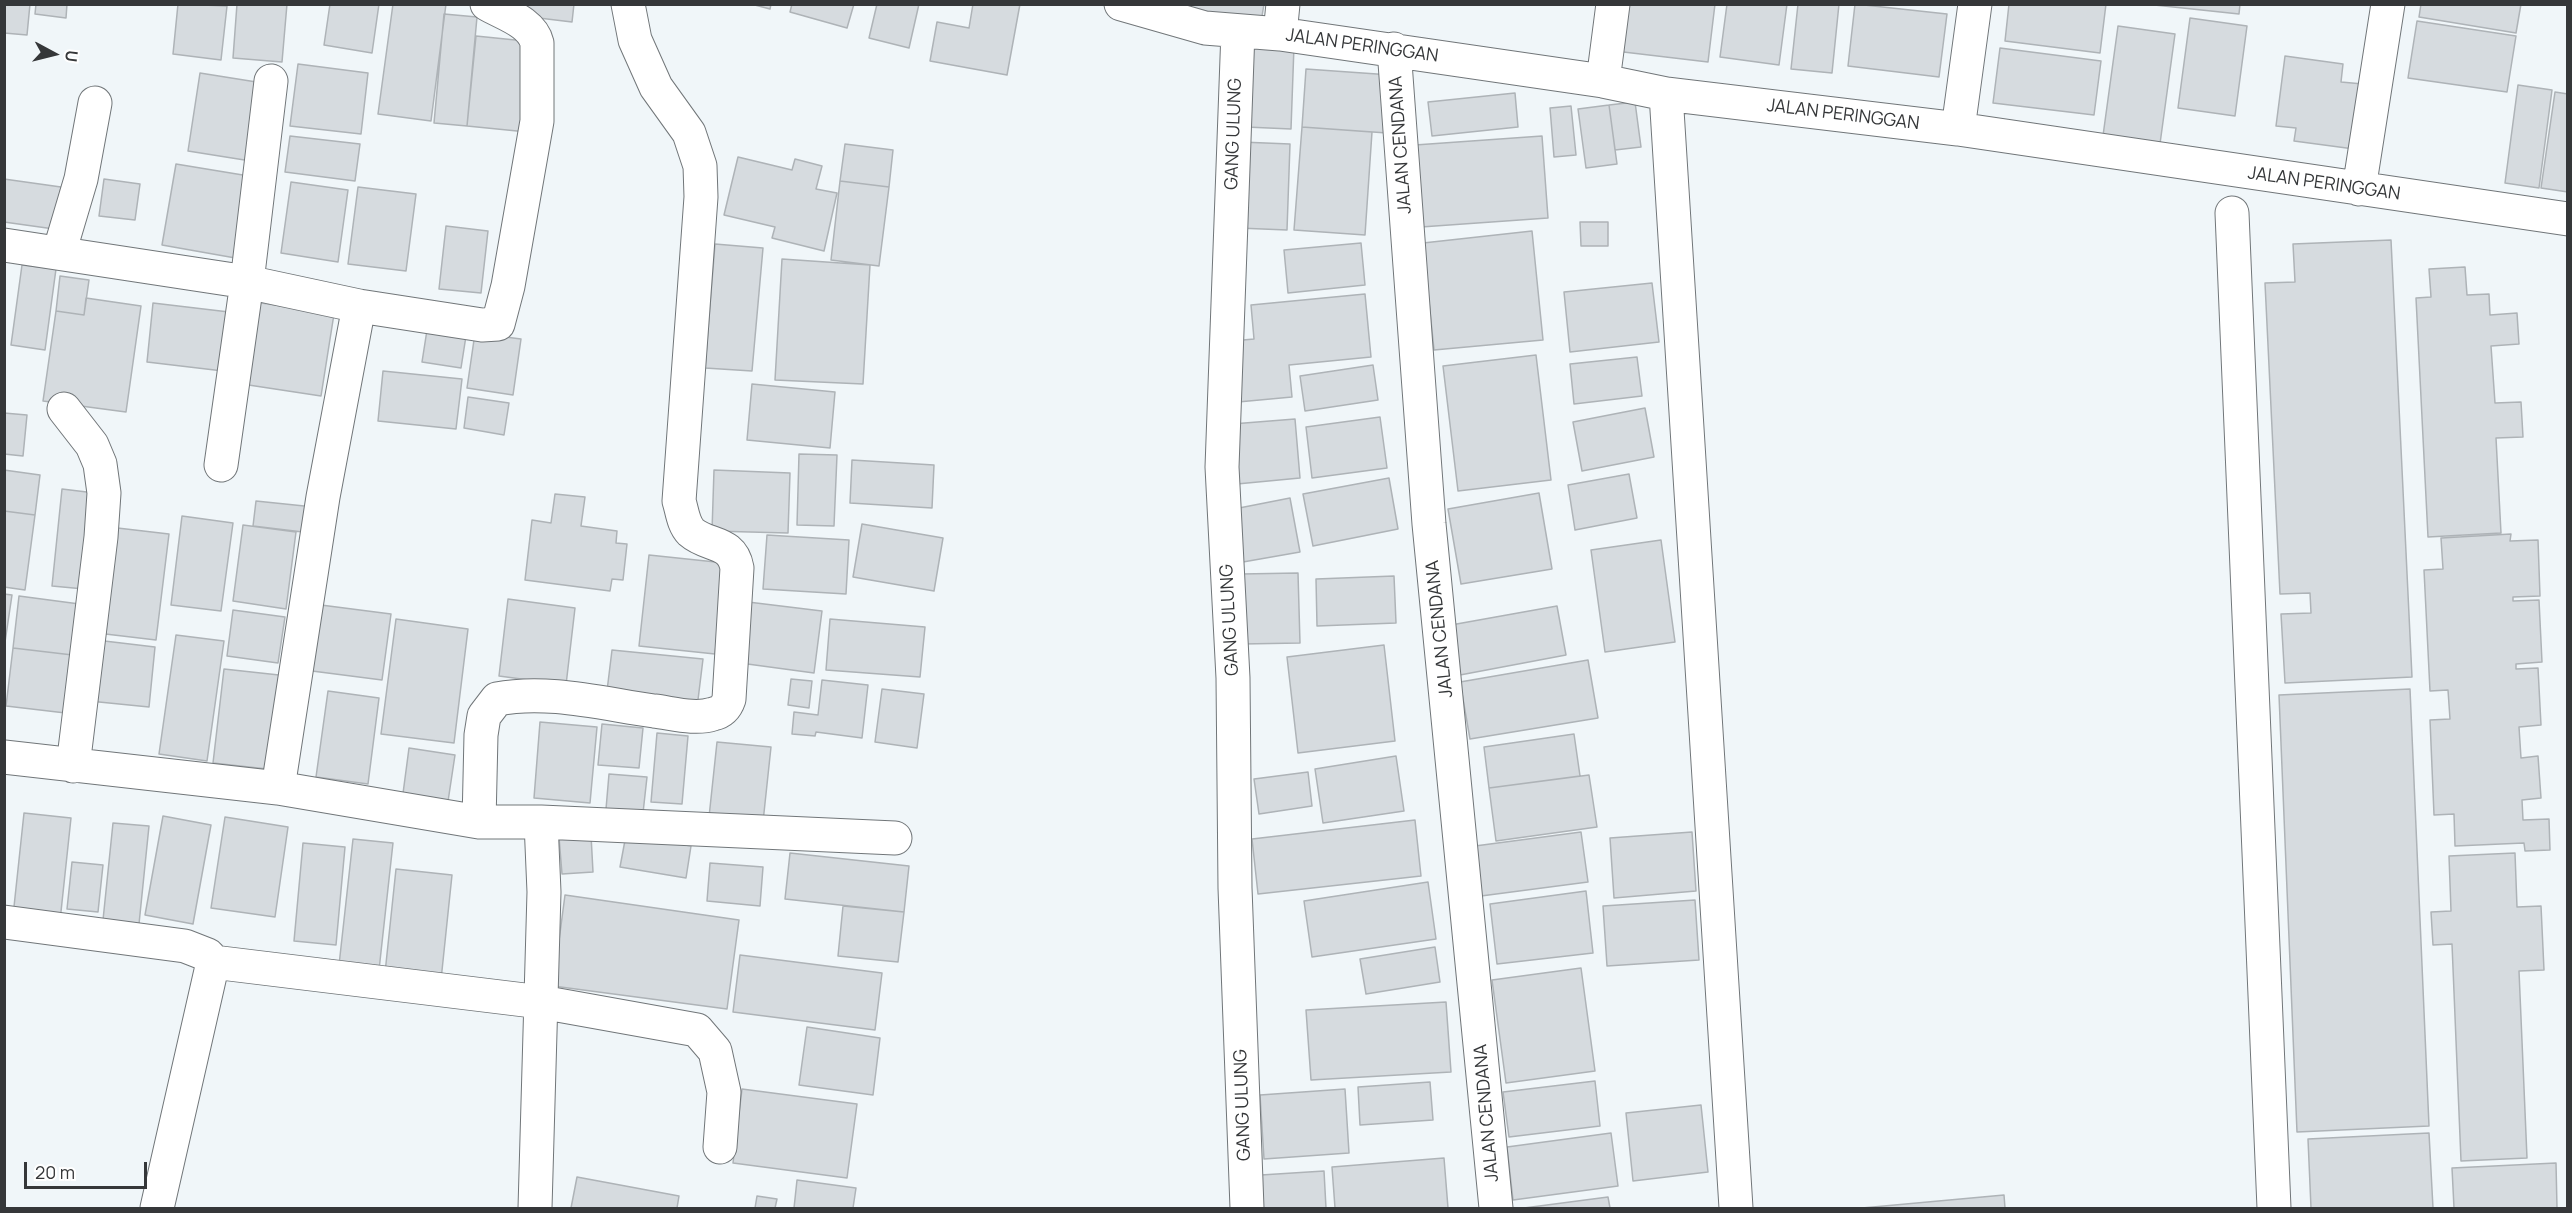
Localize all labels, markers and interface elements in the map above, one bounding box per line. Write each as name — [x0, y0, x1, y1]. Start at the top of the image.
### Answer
north arrow — [24, 24, 84, 84]
street label: JALAN PERINGGAN — [1284, 25, 1440, 67]
text: U — [60, 49, 83, 63]
street label: JALAN CENDANA — [1385, 75, 1417, 215]
street label: GANG ULUNG — [1221, 78, 1247, 190]
street label: JALAN PERINGGAN — [1765, 95, 1921, 135]
street label: JALAN PERINGGAN — [2246, 163, 2402, 205]
street label: JALAN CENDANA — [1422, 559, 1458, 699]
street label: GANG ULUNG — [1216, 564, 1244, 676]
street label: JALAN CENDANA — [1470, 1043, 1504, 1183]
street label: GANG ULUNG — [1230, 1049, 1256, 1161]
scale bar — [27, 1150, 150, 1188]
text: 20 m — [35, 1160, 75, 1184]

